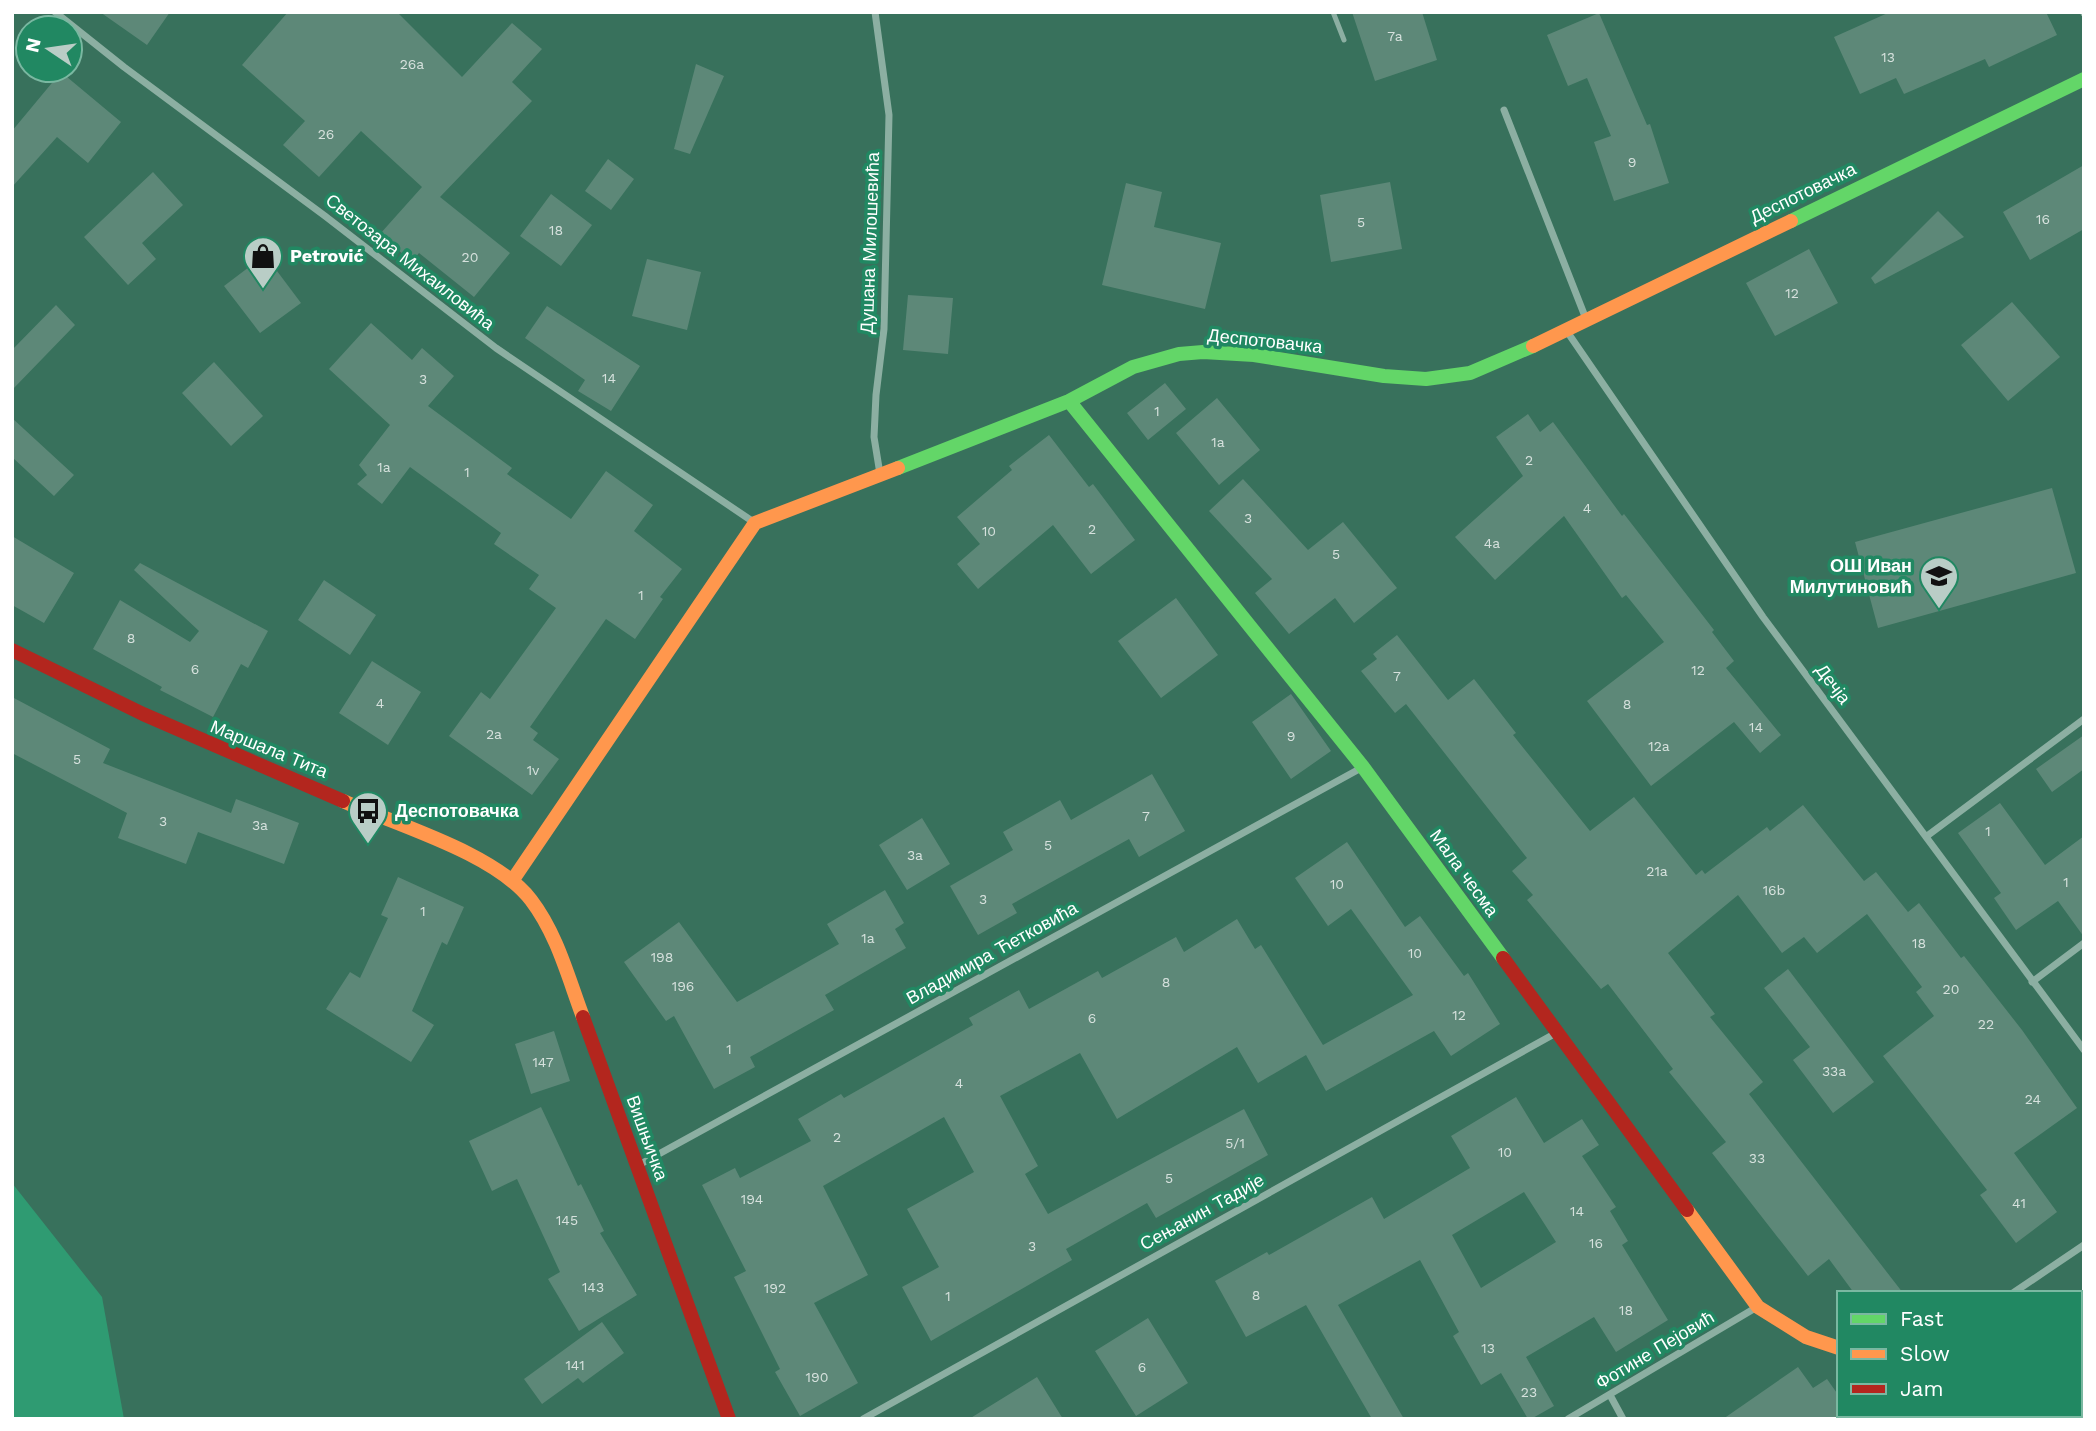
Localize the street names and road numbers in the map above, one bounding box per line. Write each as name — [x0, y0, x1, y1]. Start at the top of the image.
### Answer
street label: Душана Милошевића — [856, 151, 883, 334]
street label: Деспотовачка — [1746, 157, 1860, 227]
street label: Светозара Михаиловића — [322, 189, 500, 335]
street label: Деспотовачка — [1207, 324, 1324, 357]
street label: Дечја — [1811, 659, 1856, 709]
street label: Маршала Тита — [207, 715, 332, 782]
street label: Мала чесма — [1426, 825, 1504, 921]
street label: Владимира Ћетковића — [903, 896, 1082, 1008]
street label: Вишњичка — [622, 1092, 673, 1184]
street label: Сењанин Тадије — [1136, 1169, 1267, 1254]
street label: Фотине Пејовић — [1592, 1306, 1718, 1393]

